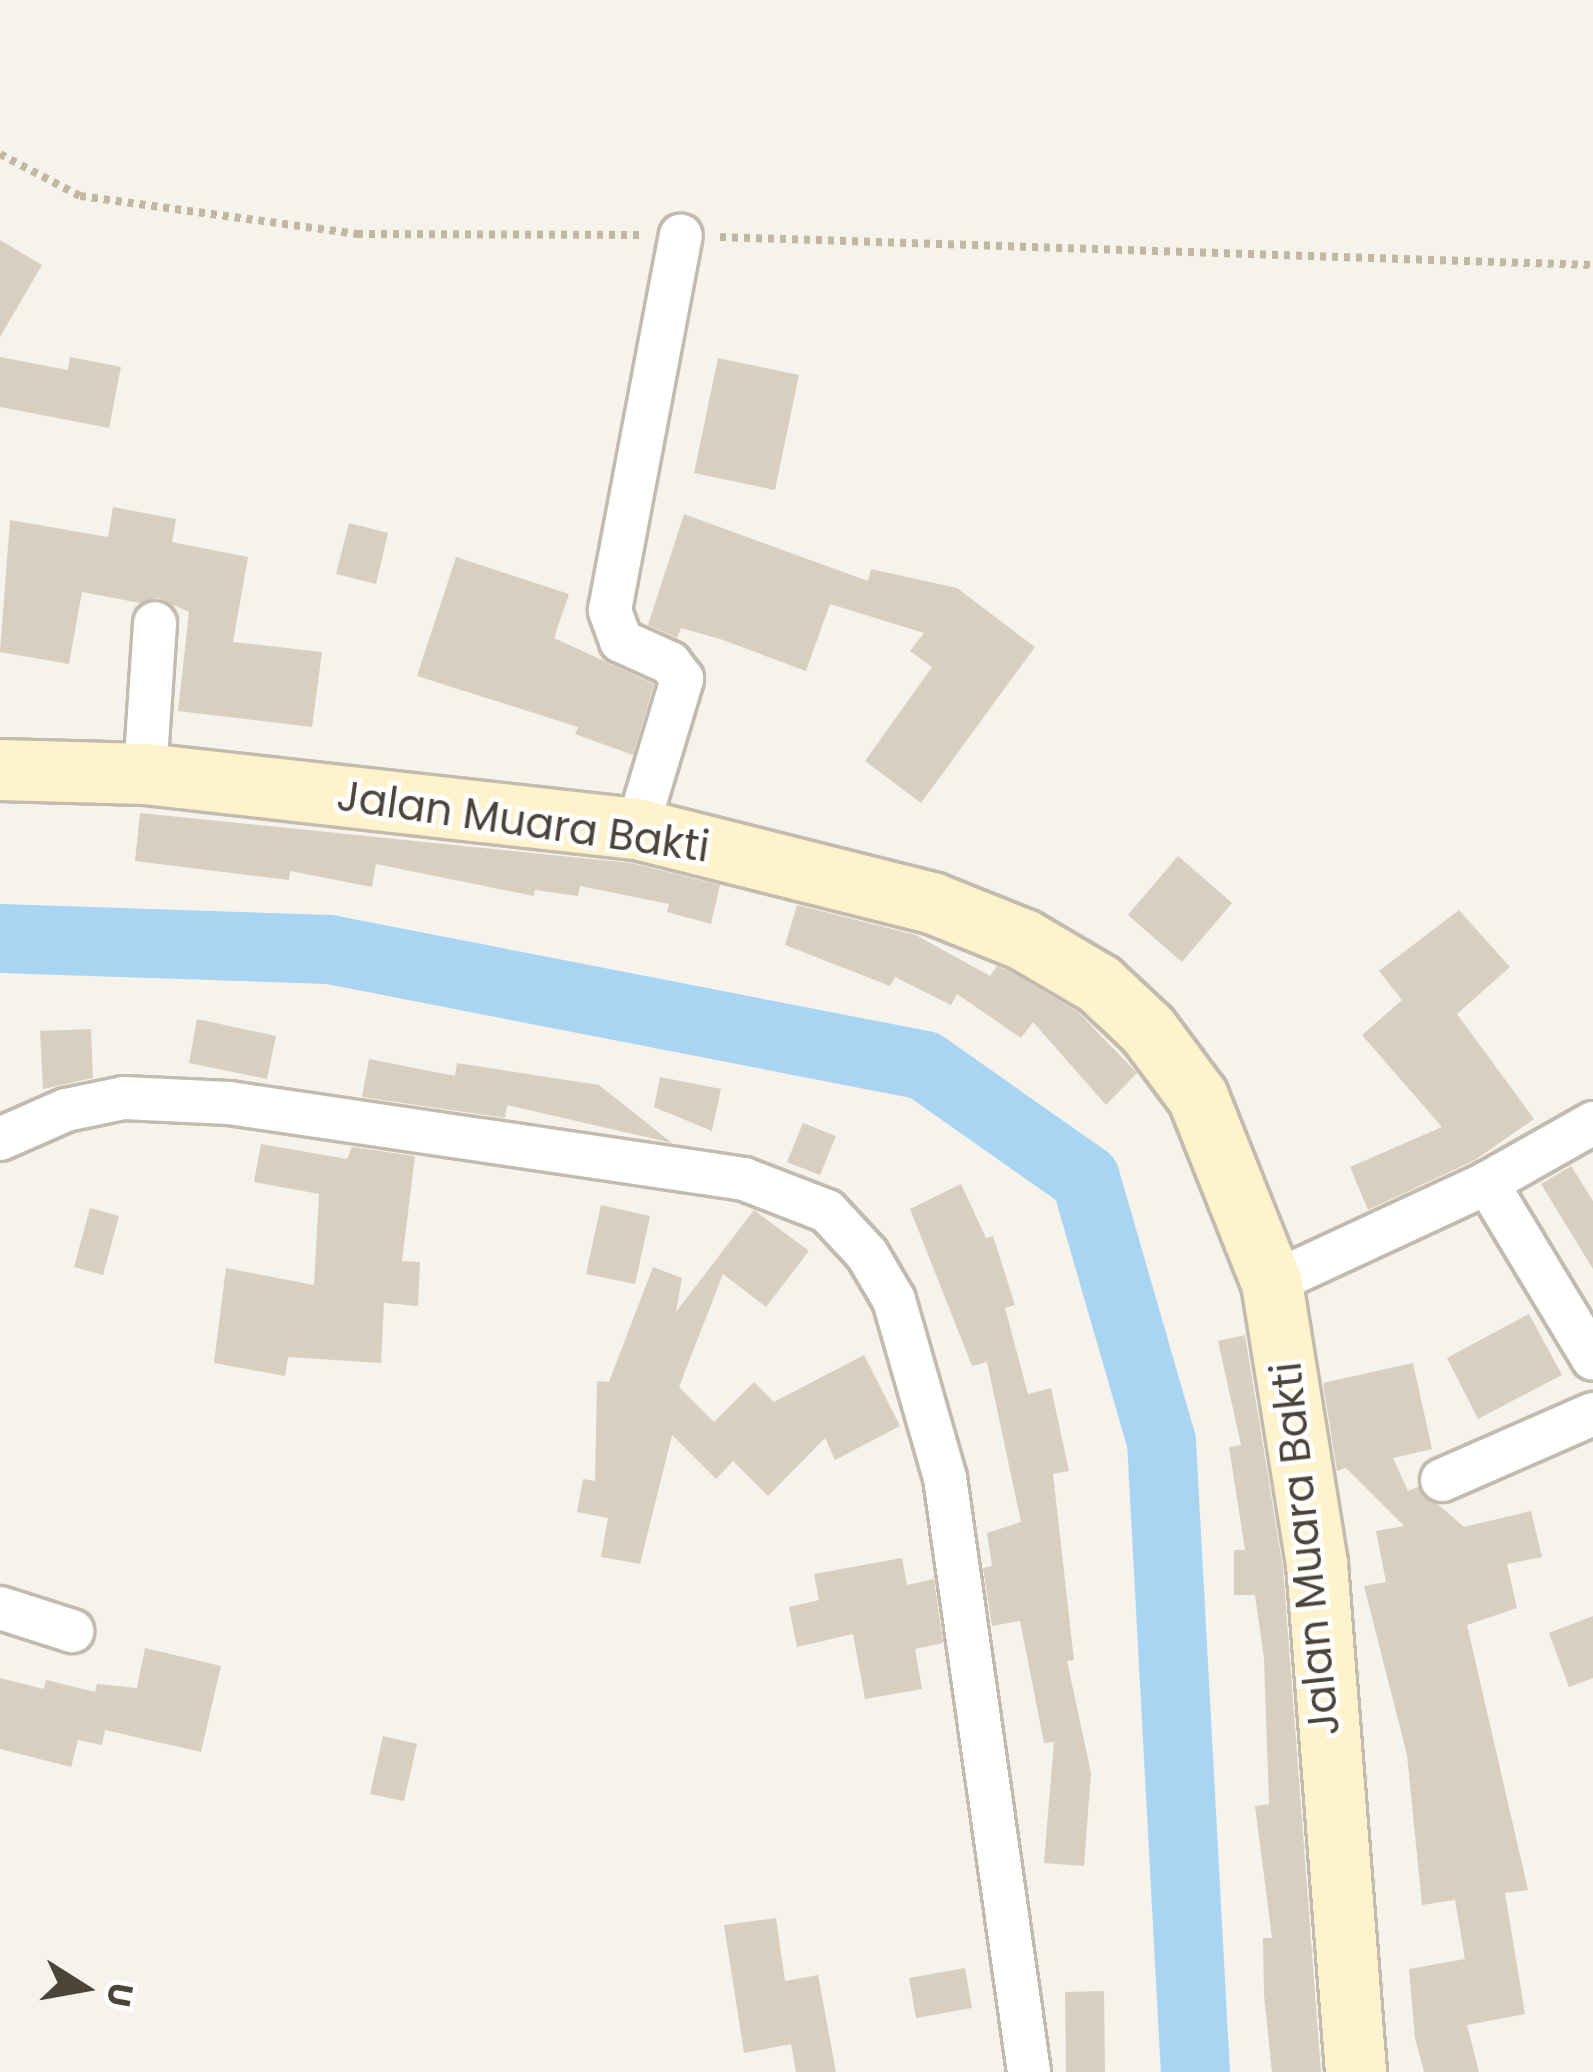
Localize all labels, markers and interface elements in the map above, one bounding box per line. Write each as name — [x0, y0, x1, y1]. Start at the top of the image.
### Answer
street label: Jalan Muara Bakti — [334, 771, 712, 873]
street label: Jalan Muara Bakti — [1261, 1360, 1351, 1738]
north arrow — [24, 1928, 144, 2048]
text: U — [95, 1979, 145, 2011]

